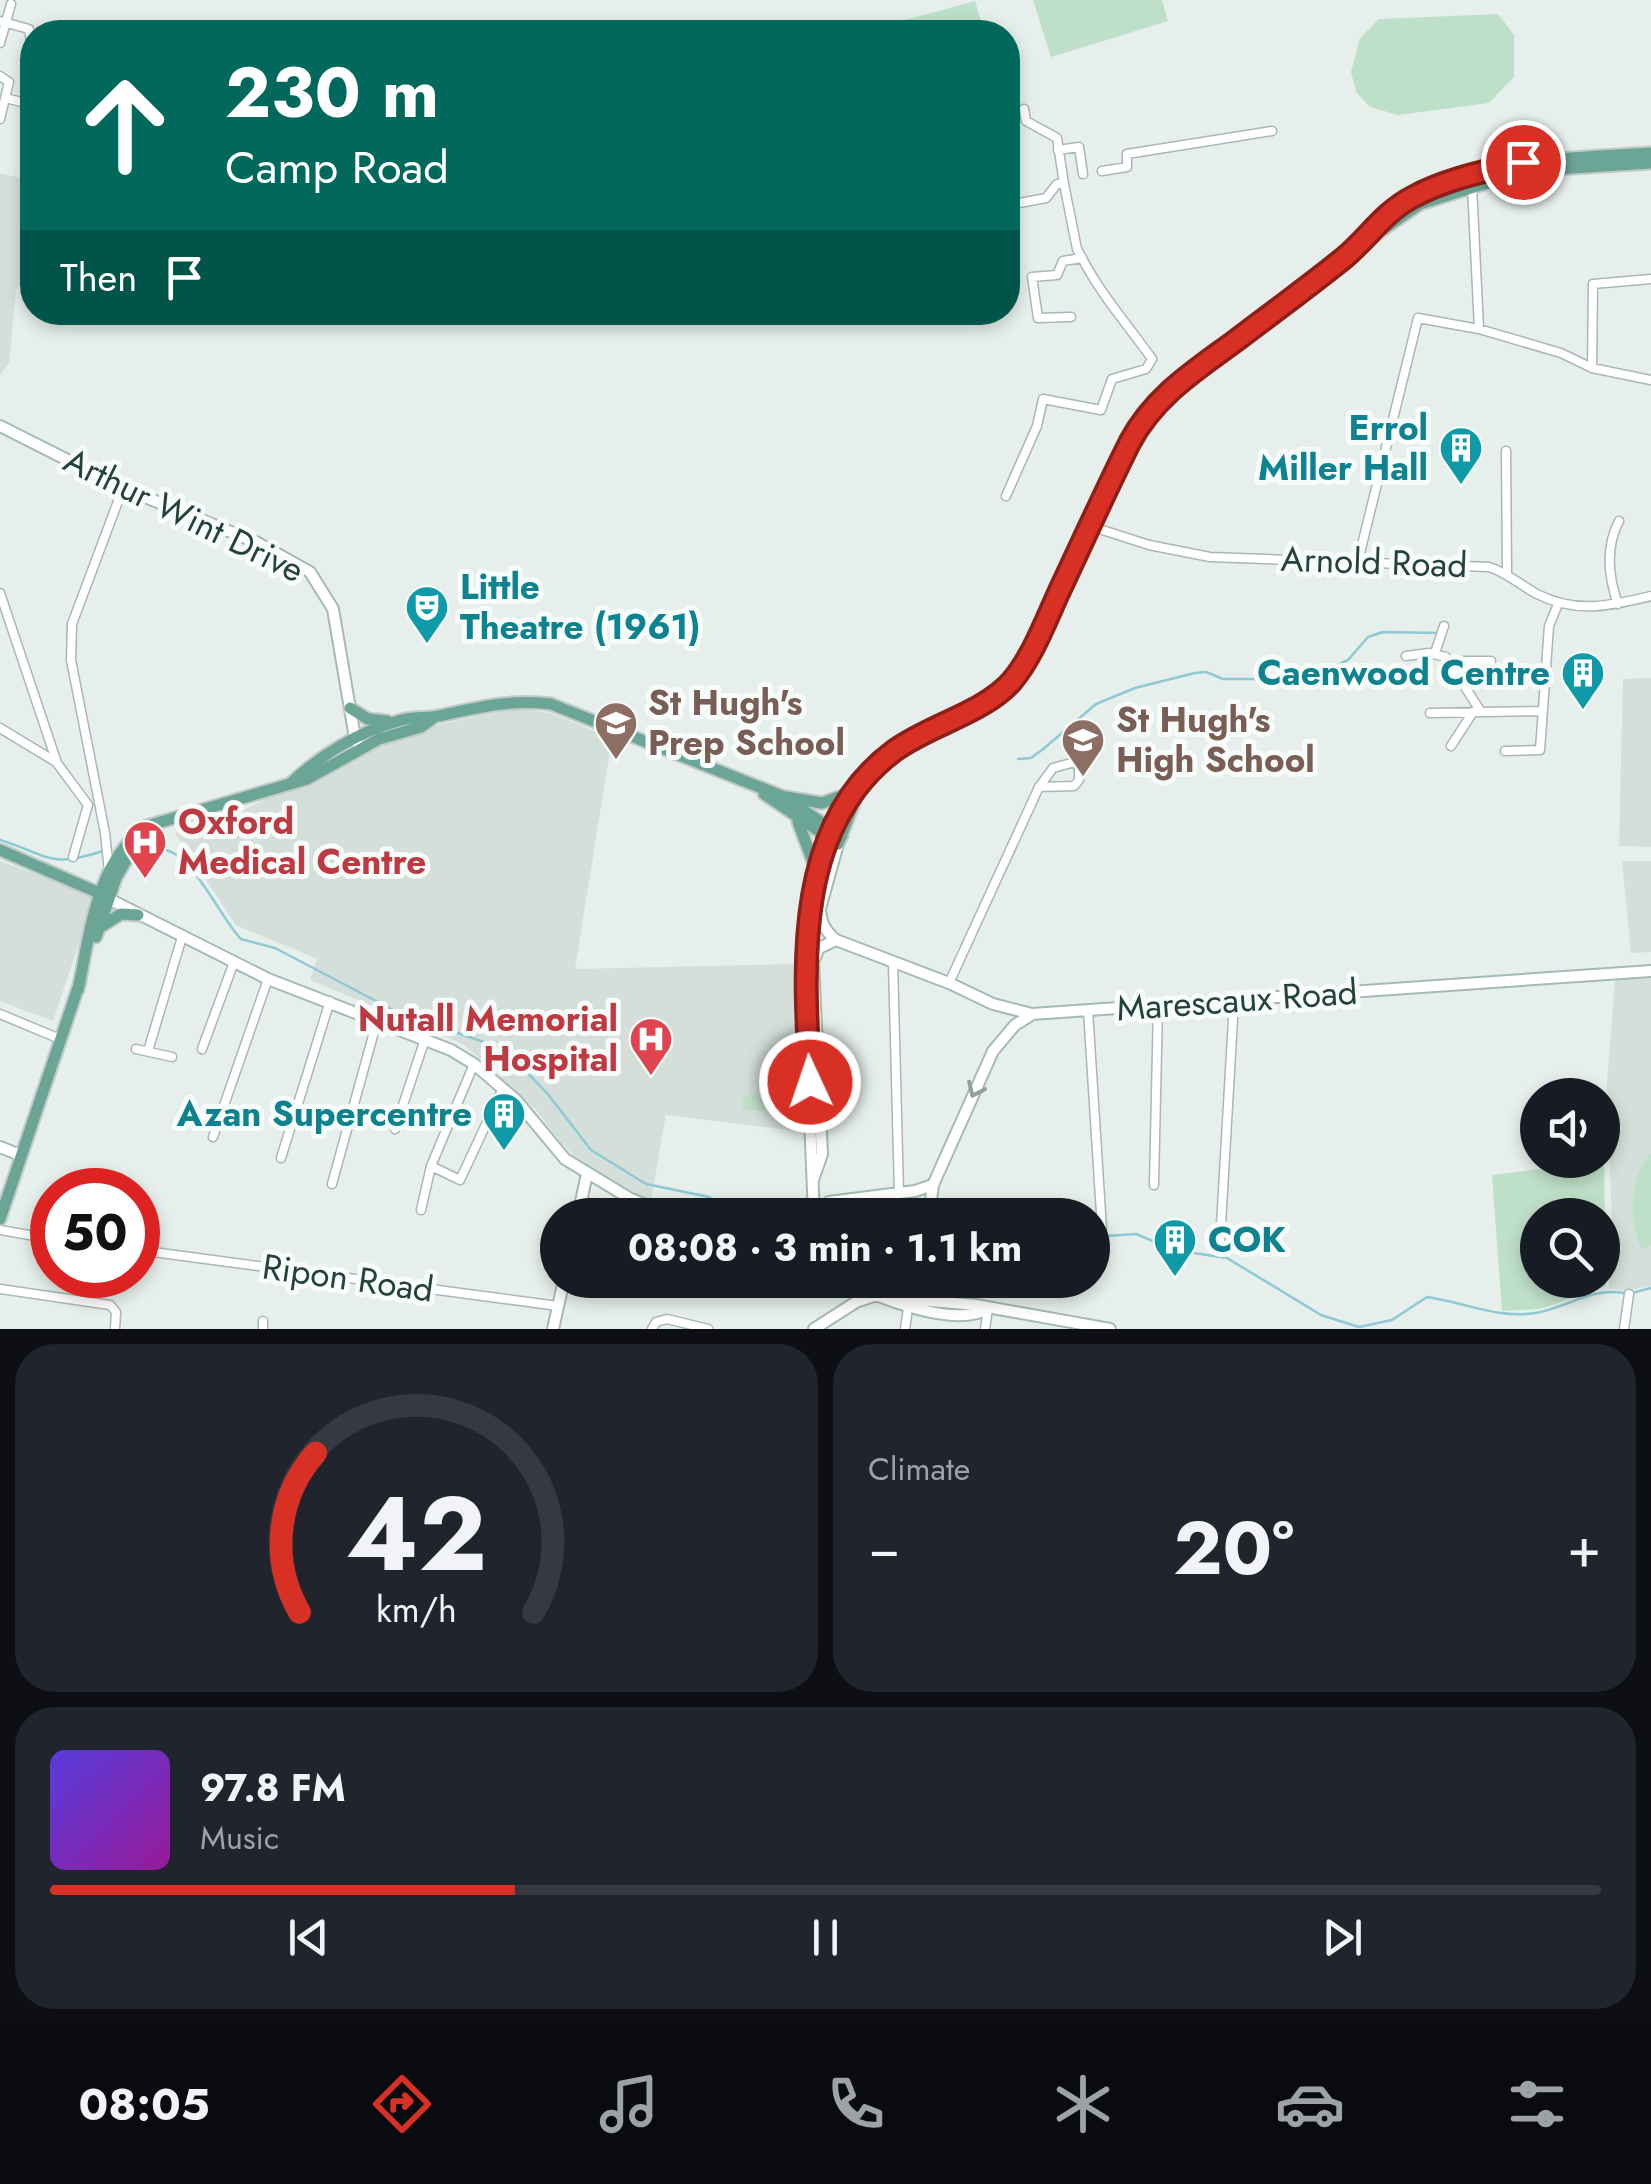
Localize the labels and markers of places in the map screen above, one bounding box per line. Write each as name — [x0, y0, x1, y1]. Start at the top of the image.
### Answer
pin — [1481, 120, 1566, 205]
place label: Errol Miller Hall — [1258, 403, 1428, 493]
building icon: Errol Miller Hall — [1438, 425, 1484, 486]
place label: Little Theatre (1961) — [460, 562, 700, 652]
theatre icon: Little Theatre (1961) — [404, 584, 450, 645]
place label: Caenwood Centre — [1257, 648, 1550, 698]
building icon: Caenwood Centre — [1560, 650, 1606, 711]
place label: St Hugh's Prep School — [648, 678, 845, 768]
place label: St Hugh's High School — [1116, 695, 1315, 785]
school or university icon: St Hugh's Prep School — [593, 700, 639, 761]
school or university icon: St Hugh's High School — [1060, 717, 1106, 778]
place label: Oxford Medical Centre — [178, 797, 426, 887]
hospital icon: Oxford Medical Centre — [122, 819, 168, 880]
place label: Nutall Memorial Hospital — [358, 994, 618, 1084]
hospital icon: Nutall Memorial Hospital — [628, 1016, 674, 1077]
place label: Azan Supercentre — [176, 1089, 472, 1139]
building icon: Azan Supercentre — [481, 1091, 527, 1152]
place label: COK — [1208, 1215, 1286, 1265]
building icon: COK — [1152, 1217, 1198, 1278]

